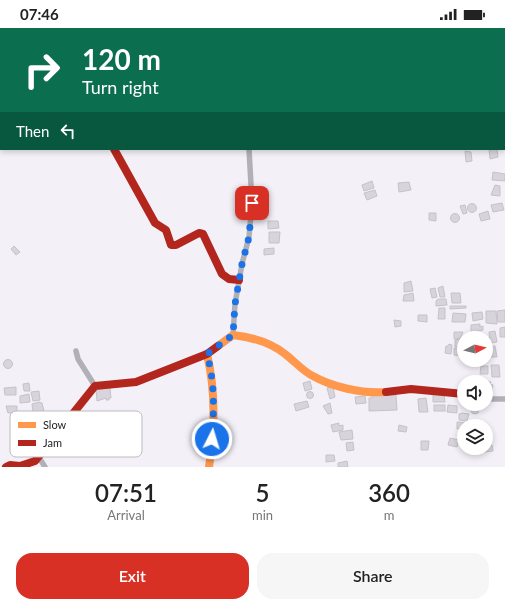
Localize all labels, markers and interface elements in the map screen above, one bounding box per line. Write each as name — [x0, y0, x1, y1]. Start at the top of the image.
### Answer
text: 07:46 — [20, 5, 59, 23]
text: 120 m — [82, 42, 161, 76]
icon: right — [16, 44, 68, 96]
text: Turn right — [82, 76, 159, 98]
icon: left — [57, 120, 79, 142]
text: Then — [16, 122, 49, 140]
pin — [235, 186, 269, 220]
icon: arrive — [241, 192, 263, 214]
north arrow — [457, 331, 493, 367]
map controls — [457, 331, 493, 455]
button: sound — [457, 375, 493, 411]
legend — [10, 411, 142, 457]
text: Slow — [43, 418, 67, 431]
position arrow — [191, 418, 233, 460]
button: layers — [457, 419, 493, 455]
text: Jam — [43, 436, 62, 449]
text: 07:51 — [95, 478, 157, 507]
text: 5 — [256, 478, 269, 507]
text: 360 — [368, 478, 410, 507]
text: Arrival — [107, 507, 145, 523]
text: min — [252, 507, 273, 523]
text: m — [384, 507, 394, 523]
button: Exit — [16, 553, 249, 599]
button: Share — [257, 553, 489, 599]

